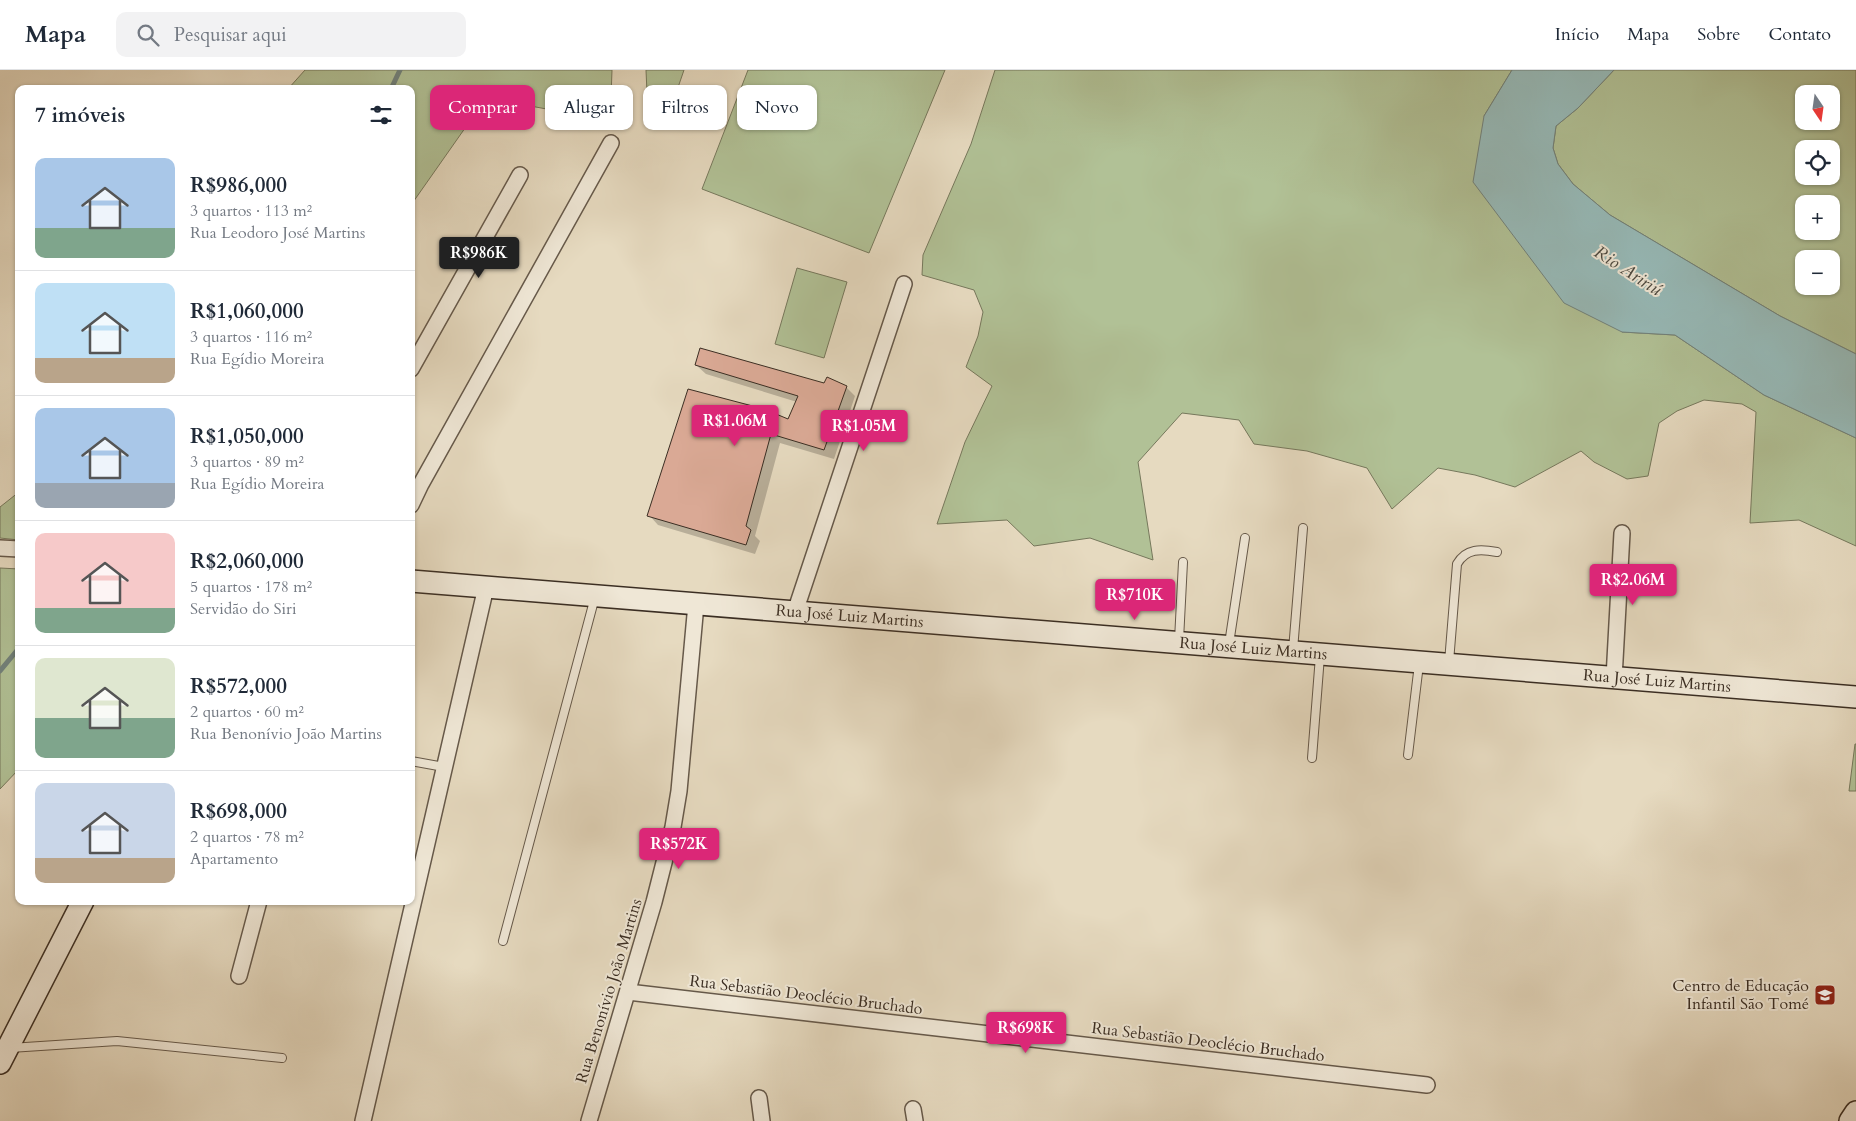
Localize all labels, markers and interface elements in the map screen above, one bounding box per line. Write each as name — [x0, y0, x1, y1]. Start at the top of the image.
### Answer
search box — [116, 12, 466, 57]
text: Mapa — [25, 18, 86, 51]
icon: search — [134, 21, 162, 49]
text: Pesquisar aqui — [174, 22, 287, 48]
text: Início — [1555, 22, 1599, 47]
text: Mapa — [1627, 22, 1669, 47]
text: Sobre — [1697, 22, 1740, 47]
text: Contato — [1768, 22, 1831, 47]
chip: Comprar — [430, 85, 535, 130]
chip: Alugar — [545, 85, 633, 130]
chip: Filtros — [643, 85, 727, 130]
chip: Novo — [737, 85, 817, 130]
north arrow — [1795, 85, 1840, 130]
map controls — [1795, 85, 1840, 295]
text: 7 imóveis — [35, 101, 125, 130]
icon: filters — [367, 101, 395, 129]
button: locate — [1795, 140, 1840, 185]
text: R$986,000 — [190, 171, 287, 200]
icon: home — [75, 178, 135, 238]
button: + — [1795, 195, 1840, 240]
text: 3 quartos · 113 m² — [190, 200, 312, 222]
text: Rua Leodoro José Martins — [190, 222, 365, 244]
pin: R$986K — [438, 236, 520, 279]
water label: Rio Aririú — [1589, 240, 1667, 302]
text: R$986K — [450, 242, 508, 264]
button: − — [1795, 250, 1840, 295]
text: R$1,060,000 — [190, 297, 304, 326]
icon: home — [75, 303, 135, 363]
text: 3 quartos · 116 m² — [190, 326, 312, 348]
text: Rua Egídio Moreira — [190, 348, 324, 370]
pin: R$1.06M — [689, 404, 781, 447]
text: R$1.06M — [703, 410, 767, 432]
pin: R$1.05M — [818, 410, 910, 452]
text: R$1.05M — [832, 415, 896, 437]
text: R$1,050,000 — [190, 422, 304, 451]
icon: home — [75, 428, 135, 488]
text: 3 quartos · 89 m² — [190, 451, 304, 473]
text: Rua Egídio Moreira — [190, 473, 324, 495]
text: R$2,060,000 — [190, 547, 304, 576]
icon: home — [75, 553, 135, 613]
pin: R$2.06M — [1587, 564, 1679, 606]
text: R$2.06M — [1601, 569, 1665, 591]
text: 5 quartos · 178 m² — [190, 576, 312, 598]
pin: R$710K — [1094, 578, 1176, 621]
text: R$710K — [1106, 584, 1164, 606]
text: Servidão do Siri — [190, 598, 296, 620]
street label: Rua José Luiz Martins — [775, 599, 924, 633]
street label: Rua José Luiz Martins — [1178, 632, 1328, 666]
street label: Rua José Luiz Martins — [1582, 664, 1732, 698]
text: R$572,000 — [190, 672, 287, 701]
icon: home — [75, 678, 135, 738]
text: 2 quartos · 60 m² — [190, 701, 304, 723]
text: Rua Benonívio João Martins — [190, 723, 382, 745]
text: R$698,000 — [190, 797, 287, 826]
icon: home — [75, 803, 135, 863]
text: 2 quartos · 78 m² — [190, 826, 304, 848]
pin: R$572K — [638, 828, 720, 870]
text: R$572K — [650, 833, 708, 855]
text: Apartamento — [190, 848, 278, 870]
street label: Rua Benonívio João Martins — [570, 896, 648, 1086]
street label: Rua Sebastião Deoclécio Bruchado — [688, 970, 924, 1020]
place label: Centro de Educação Infantil São Tomé — [1672, 975, 1809, 1015]
school or university icon: Centro de Educação Infantil São Tomé — [1813, 983, 1837, 1007]
pin: R$698K — [985, 1012, 1067, 1054]
text: R$698K — [997, 1017, 1055, 1039]
street label: Rua Sebastião Deoclécio Bruchado — [1090, 1017, 1326, 1067]

